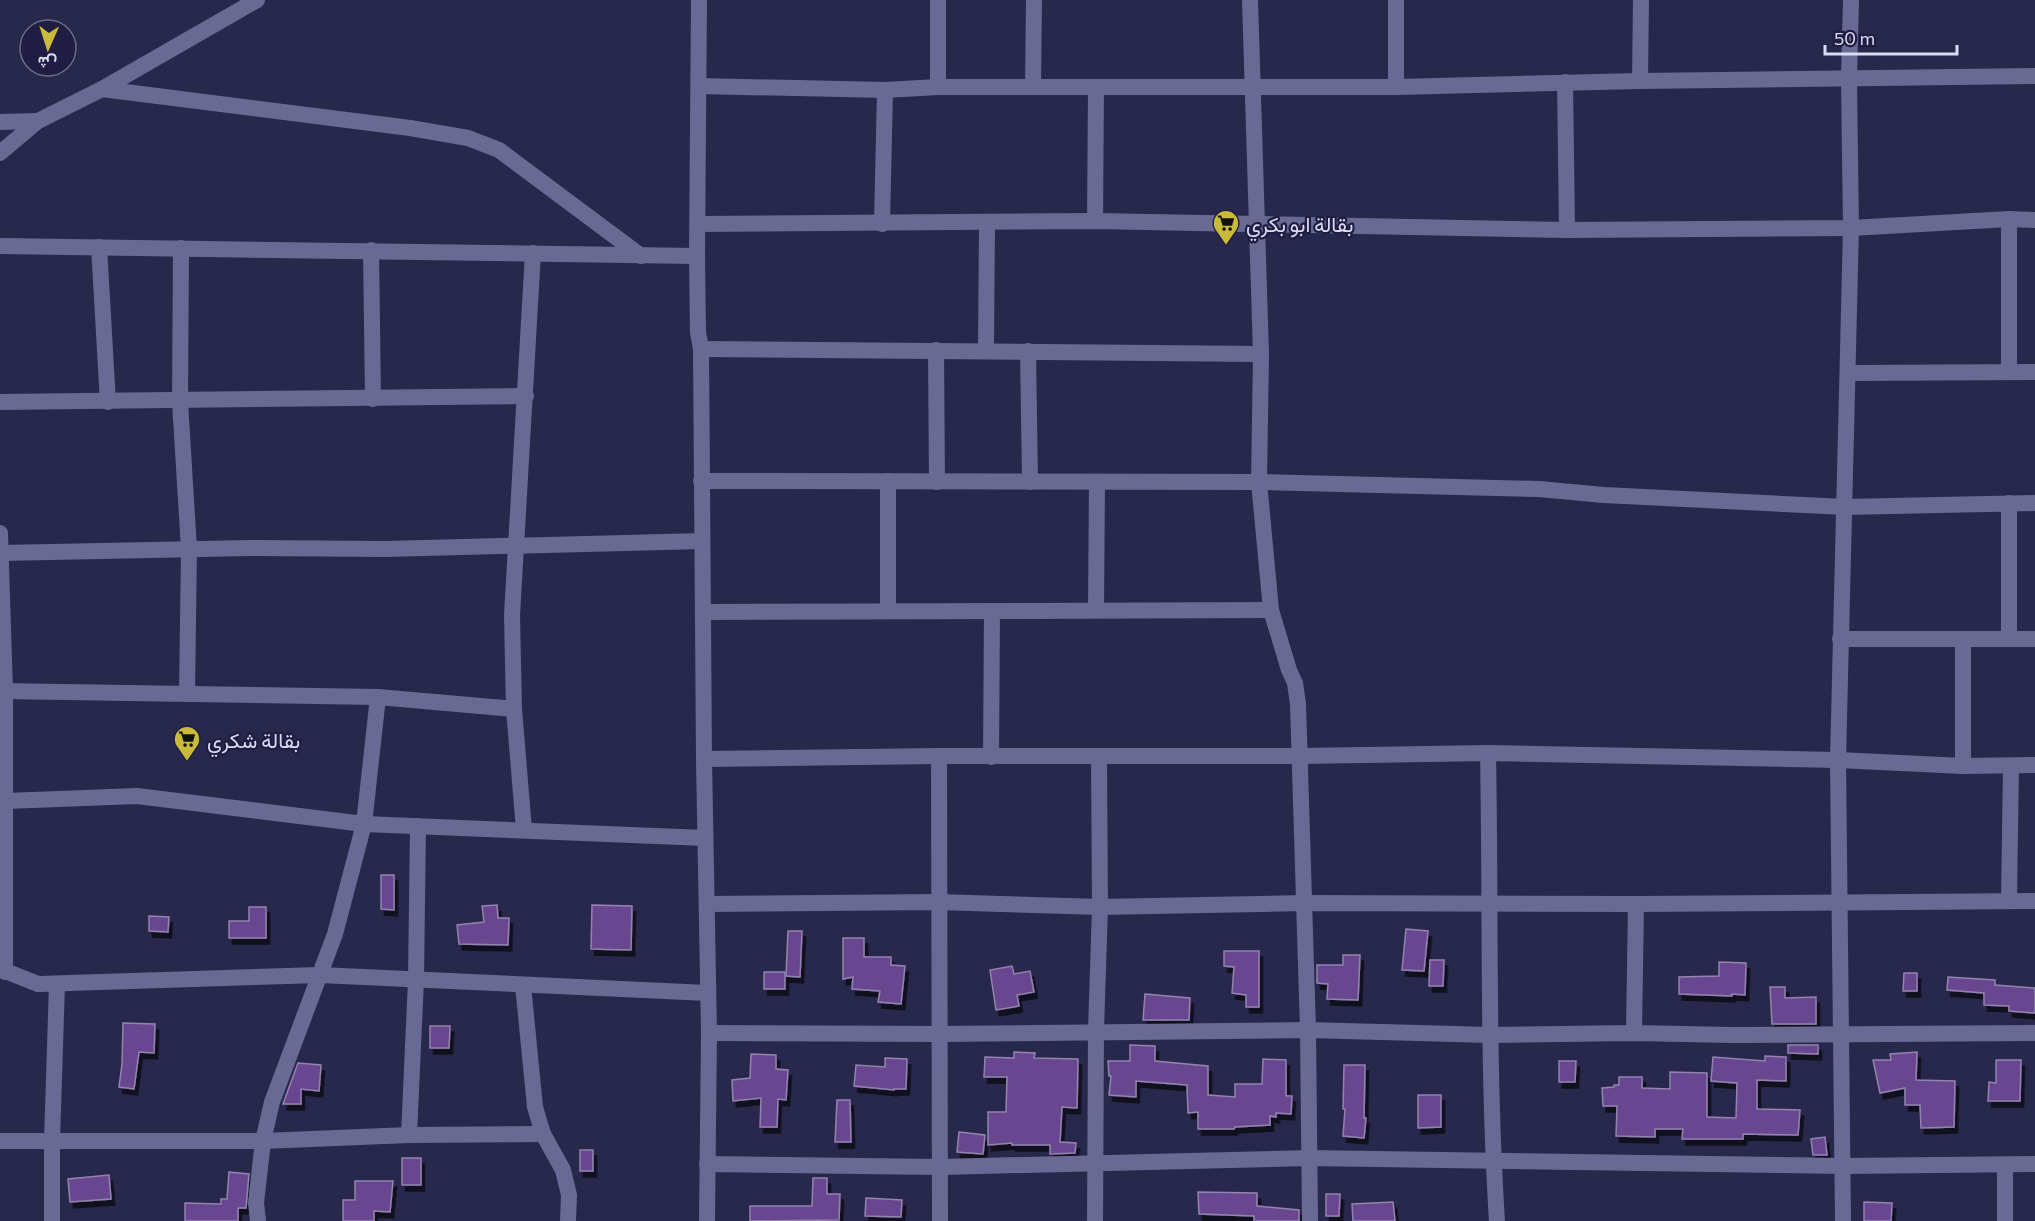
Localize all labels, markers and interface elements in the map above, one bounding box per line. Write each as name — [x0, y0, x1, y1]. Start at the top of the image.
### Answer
north arrow — [18, 18, 78, 78]
scale bar — [1825, 18, 1957, 56]
text: 50 m — [1834, 27, 1875, 49]
text: ش — [37, 52, 57, 73]
supermarket icon: بقالة ابو بكري — [1211, 208, 1241, 246]
place label: بقالة ابو بكري — [1246, 211, 1353, 242]
supermarket icon: بقالة شكري — [172, 724, 202, 762]
place label: بقالة شكري — [207, 727, 300, 758]

